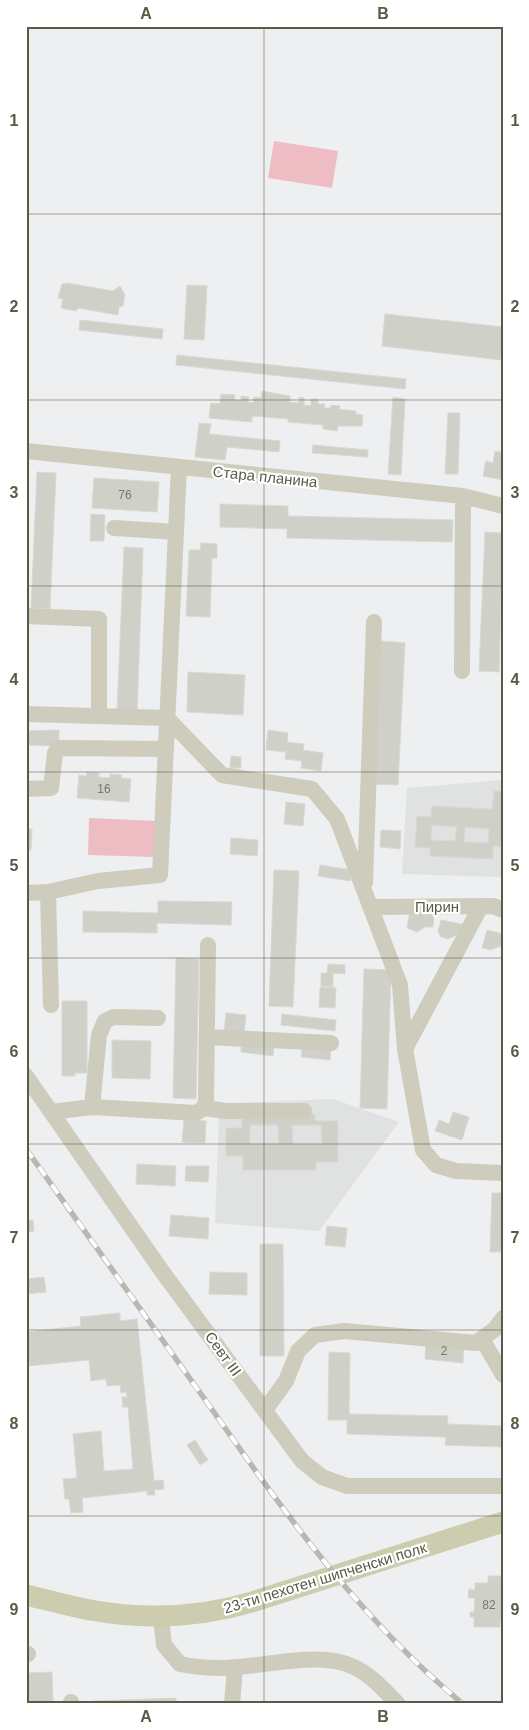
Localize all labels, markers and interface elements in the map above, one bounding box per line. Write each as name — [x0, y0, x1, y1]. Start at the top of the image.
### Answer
text: A — [140, 5, 152, 22]
text: B — [377, 5, 389, 22]
text: 1 — [10, 112, 19, 129]
text: 1 — [511, 112, 520, 129]
text: 2 — [10, 298, 19, 315]
text: 2 — [511, 298, 520, 315]
street label: Стара планина — [212, 463, 319, 491]
text: 3 — [10, 484, 19, 501]
text: 3 — [511, 484, 520, 501]
house number: 76 — [118, 488, 132, 502]
text: 4 — [10, 671, 19, 688]
text: 4 — [511, 671, 520, 688]
house number: 16 — [97, 782, 111, 796]
text: 5 — [10, 857, 19, 874]
text: 5 — [511, 857, 520, 874]
street label: Пирин — [415, 898, 459, 915]
text: 6 — [10, 1043, 19, 1060]
text: 6 — [511, 1043, 520, 1060]
text: 7 — [10, 1229, 19, 1246]
text: 7 — [511, 1229, 520, 1246]
street label: Севт III — [202, 1328, 245, 1379]
house number: 2 — [441, 1344, 448, 1358]
text: 8 — [10, 1415, 19, 1432]
text: 8 — [511, 1415, 520, 1432]
street label: 23-ти пехотен шипченски полк — [221, 1538, 429, 1617]
house number: 82 — [482, 1598, 496, 1612]
text: 9 — [10, 1601, 19, 1618]
text: 9 — [511, 1601, 520, 1618]
text: A — [140, 1708, 152, 1725]
text: B — [377, 1708, 389, 1725]

